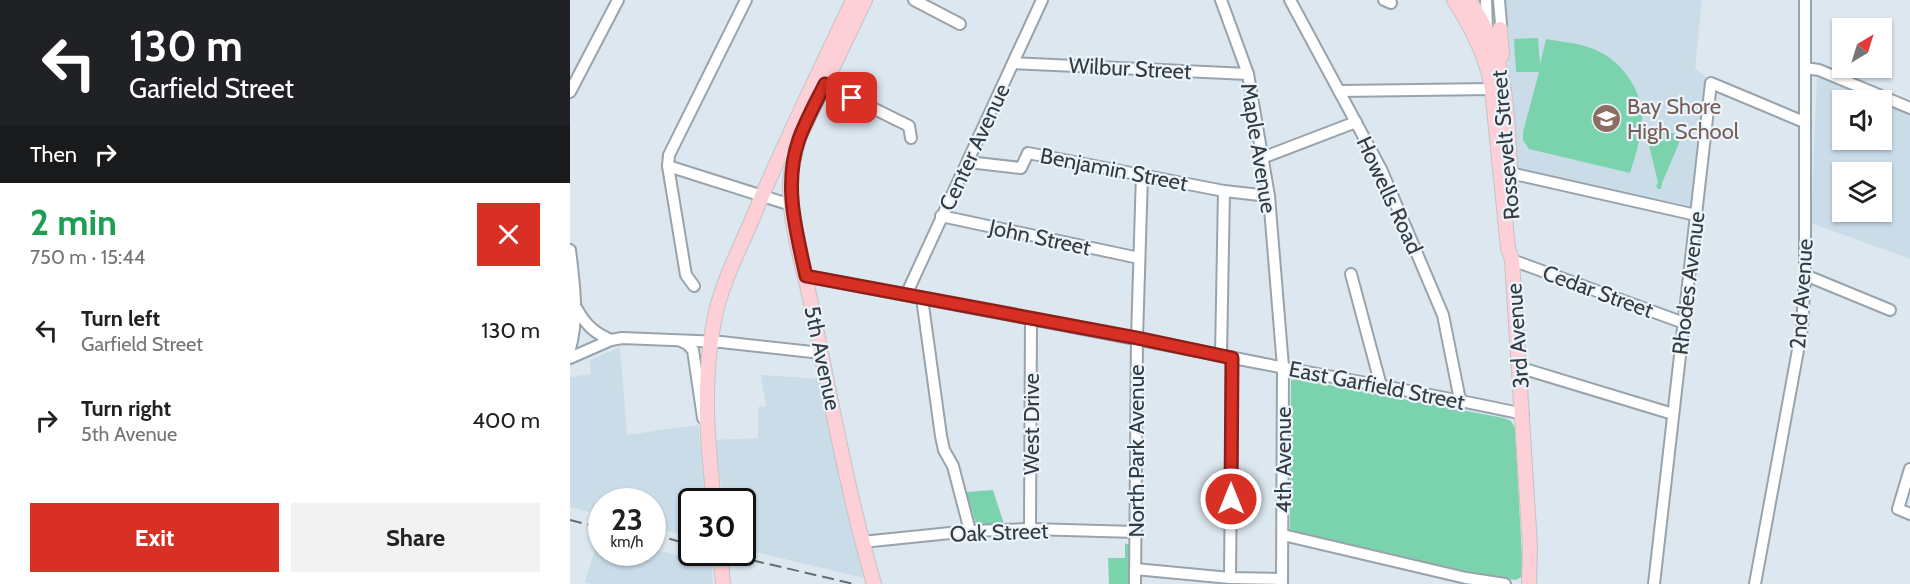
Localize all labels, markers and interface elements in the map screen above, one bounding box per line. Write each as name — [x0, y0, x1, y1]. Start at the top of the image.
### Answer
north arrow — [1832, 18, 1892, 78]
map controls — [1832, 18, 1892, 222]
text: 130 m — [129, 20, 243, 72]
icon: left — [30, 24, 108, 102]
street label: Wilbur Street — [1068, 52, 1193, 85]
street label: Rossevelt Street — [1485, 68, 1525, 221]
text: Garfield Street — [129, 72, 294, 105]
pin — [826, 72, 877, 123]
street label: Center Avenue — [933, 79, 1016, 215]
icon: arrive — [835, 81, 868, 114]
street label: Maple Avenue — [1235, 81, 1282, 215]
button: sound — [1832, 90, 1892, 150]
place label: Bay Shore High School — [1627, 93, 1740, 145]
school or university icon: Bay Shore High School — [1590, 103, 1622, 135]
street label: Howells Road — [1351, 132, 1429, 258]
icon: right — [89, 138, 122, 171]
text: Then — [30, 141, 77, 168]
street label: Benjamin Street — [1038, 142, 1191, 197]
button: layers — [1832, 162, 1892, 222]
text: 2 min — [30, 200, 117, 244]
button: close — [477, 203, 540, 266]
street label: Rhodes Avenue — [1666, 210, 1711, 356]
street label: John Street — [986, 213, 1094, 262]
street label: 2nd Avenue — [1784, 238, 1819, 350]
text: 750 m · 15:44 — [30, 245, 145, 269]
street label: Cedar Street — [1539, 259, 1657, 324]
street label: 3rd Avenue — [1500, 282, 1535, 390]
street label: 5th Avenue — [798, 303, 847, 413]
text: Turn left — [81, 305, 160, 332]
icon: left — [30, 314, 63, 347]
text: 130 m — [481, 317, 540, 344]
text: Garfield Street — [81, 332, 203, 356]
street label: East Garfield Street — [1287, 355, 1468, 416]
street label: North Park Avenue — [1123, 365, 1150, 537]
street label: West Drive — [1018, 373, 1045, 475]
text: Turn right — [81, 395, 171, 422]
icon: right — [30, 404, 63, 437]
text: 400 m — [472, 407, 540, 434]
street label: 4th Avenue — [1270, 407, 1297, 513]
text: 5th Avenue — [81, 422, 177, 446]
position arrow — [1199, 467, 1263, 531]
speed limit sign: 30 — [678, 488, 756, 566]
text: 23 — [611, 501, 643, 538]
button: Exit — [30, 503, 279, 572]
button: Share — [291, 503, 540, 572]
street label: Oak Street — [949, 517, 1049, 548]
text: km/h — [611, 533, 643, 551]

